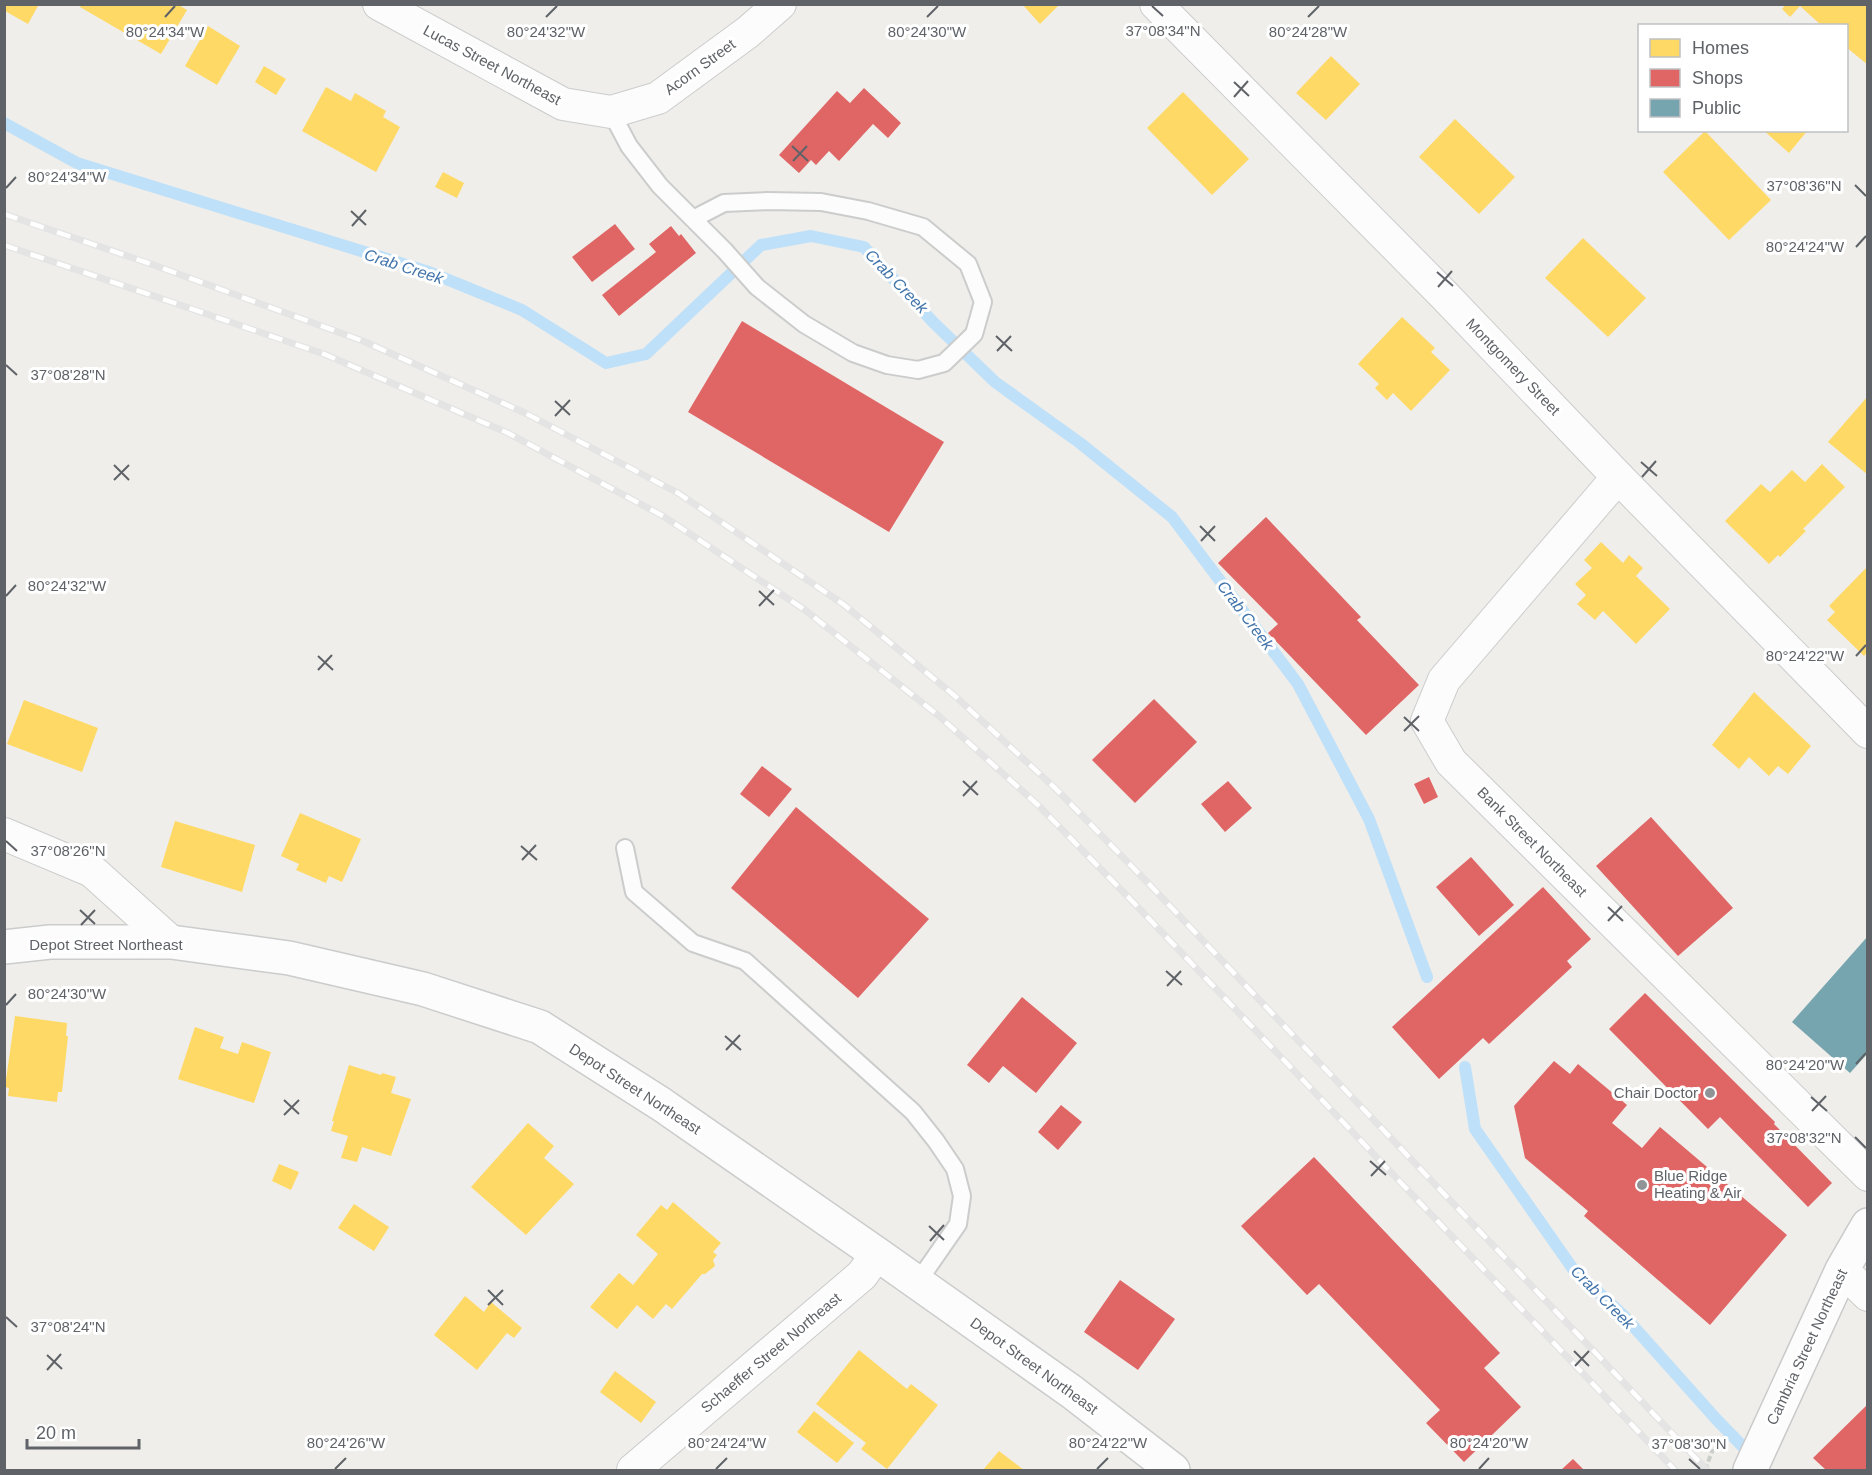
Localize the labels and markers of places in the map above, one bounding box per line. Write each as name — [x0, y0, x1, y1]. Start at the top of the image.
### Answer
place label: Chair Doctor — [1614, 1084, 1698, 1101]
marker: Chair Doctor — [1703, 1086, 1717, 1100]
place label: Blue Ridge Heating & Air — [1654, 1167, 1742, 1201]
marker: Blue Ridge Heating & Air — [1635, 1178, 1649, 1192]

